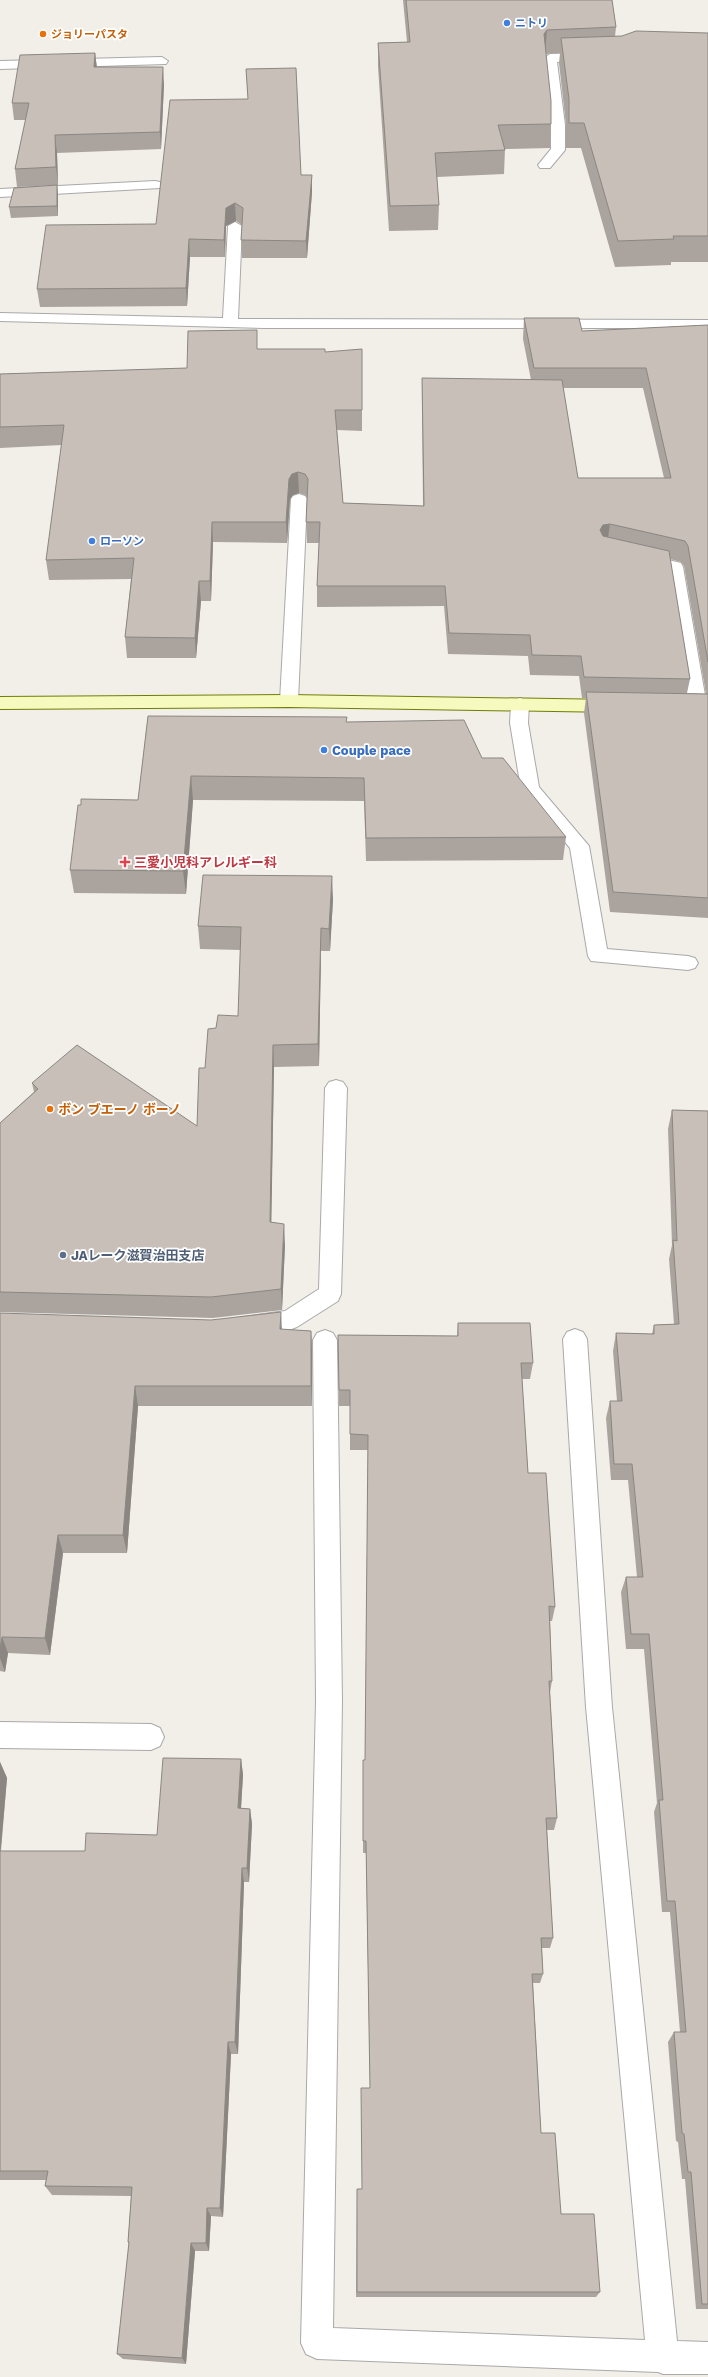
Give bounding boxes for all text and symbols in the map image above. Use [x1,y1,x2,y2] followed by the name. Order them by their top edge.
[515,17,548,30] place label: ニトリ
[502,18,512,28] marker: ニトリ
[51,28,128,41] place label: ジョリーパスタ
[38,29,48,39] marker: ジョリーパスタ
[100,535,144,548] place label: ローソン
[87,536,97,546] marker: ローソン
[332,743,411,758] place label: Couple pace
[319,745,329,755] marker: Couple pace
[134,855,277,870] place label: 三愛小児科アレルギー科
[119,856,131,868] marker: 三愛小児科アレルギー科
[58,1102,181,1117] place label: ボン ブエーノ ボーノ
[45,1104,55,1114] marker: ボン ブエーノ ボーノ
[71,1248,205,1263] place label: JAレーク滋賀治田支店
[58,1250,68,1260] marker: JAレーク滋賀治田支店

